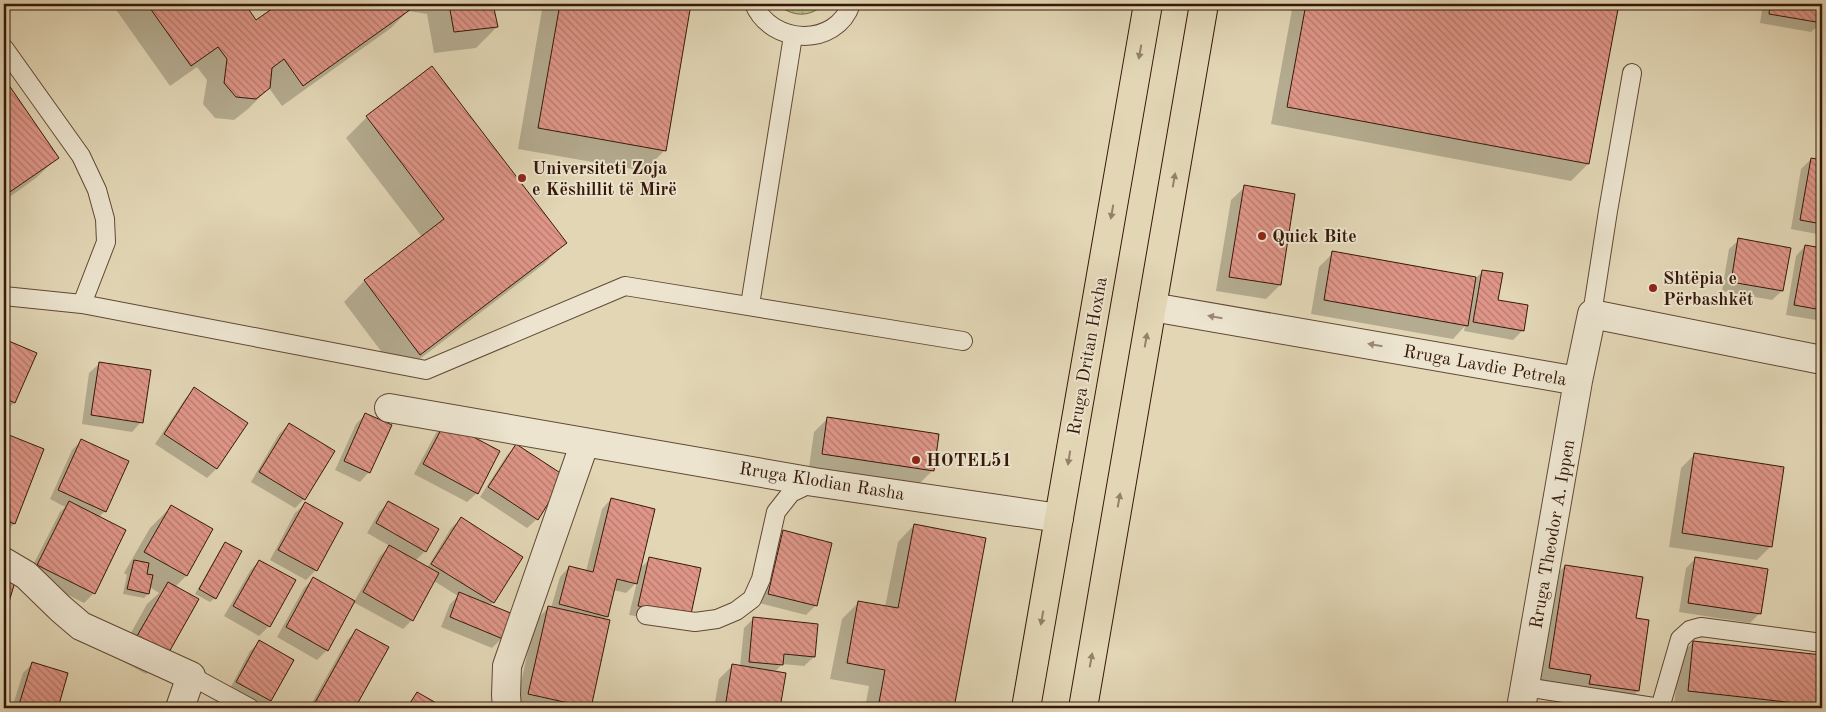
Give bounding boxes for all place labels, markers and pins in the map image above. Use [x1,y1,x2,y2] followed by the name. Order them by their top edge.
[532,160,677,199] place label: Universiteti Zoja e Këshillit të Mirë
[516,172,528,184] marker: Universiteti Zoja e Këshillit të Mirë
[1272,228,1357,246] place label: Quick Bite
[1256,230,1268,242] marker: Quick Bite
[1663,270,1754,309] place label: Shtëpia e Përbashkët
[1647,282,1659,294] marker: Shtëpia e Përbashkët
[926,452,1012,470] place label: HOTEL51
[910,454,922,466] marker: HOTEL51

